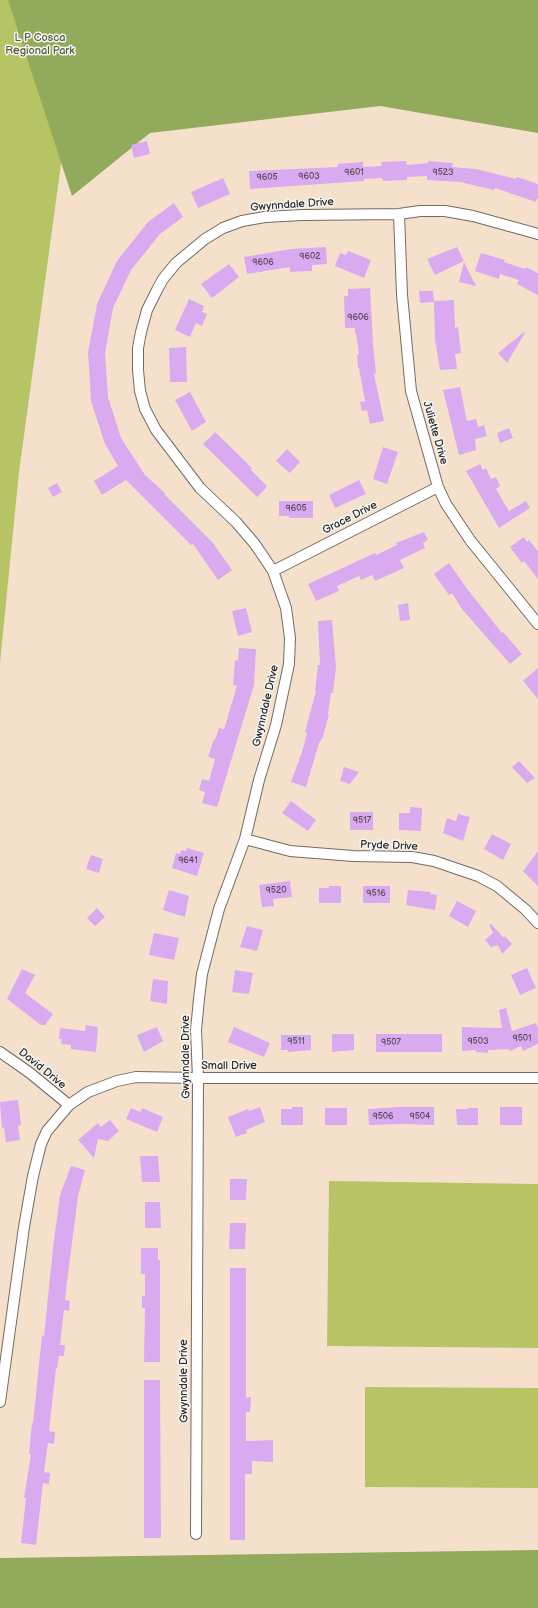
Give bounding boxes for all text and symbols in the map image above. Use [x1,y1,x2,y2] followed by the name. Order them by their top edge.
[5,31,75,57] park label: L P Cosca Regional Park
[344,168,364,178] house number: 9601
[432,168,454,178] house number: 9523
[298,172,320,182] house number: 9603
[256,173,278,183] house number: 9605
[250,196,334,214] street label: Gwynndale Drive
[299,252,321,262] house number: 9602
[252,258,274,268] house number: 9606
[347,313,369,323] house number: 9606
[420,400,450,466] street label: Juliette Drive
[321,499,379,537] street label: Grace Drive
[285,504,307,514] house number: 9605
[250,664,282,748] street label: Gwynndale Drive
[353,816,371,826] house number: 9517
[360,838,418,854] street label: Pryde Drive
[178,856,198,866] house number: 9641
[266,886,286,896] house number: 9520
[366,889,386,899] house number: 9516
[179,1015,193,1099] street label: Gwynndale Drive
[512,1034,532,1044] house number: 9501
[287,1037,305,1047] house number: 9511
[467,1037,489,1047] house number: 9503
[381,1038,401,1048] house number: 9507
[16,1046,68,1092] street label: David Drive
[201,1059,257,1073] street label: Small Drive
[372,1112,394,1122] house number: 9506
[409,1112,431,1122] house number: 9504
[177,1339,191,1423] street label: Gwynndale Drive

